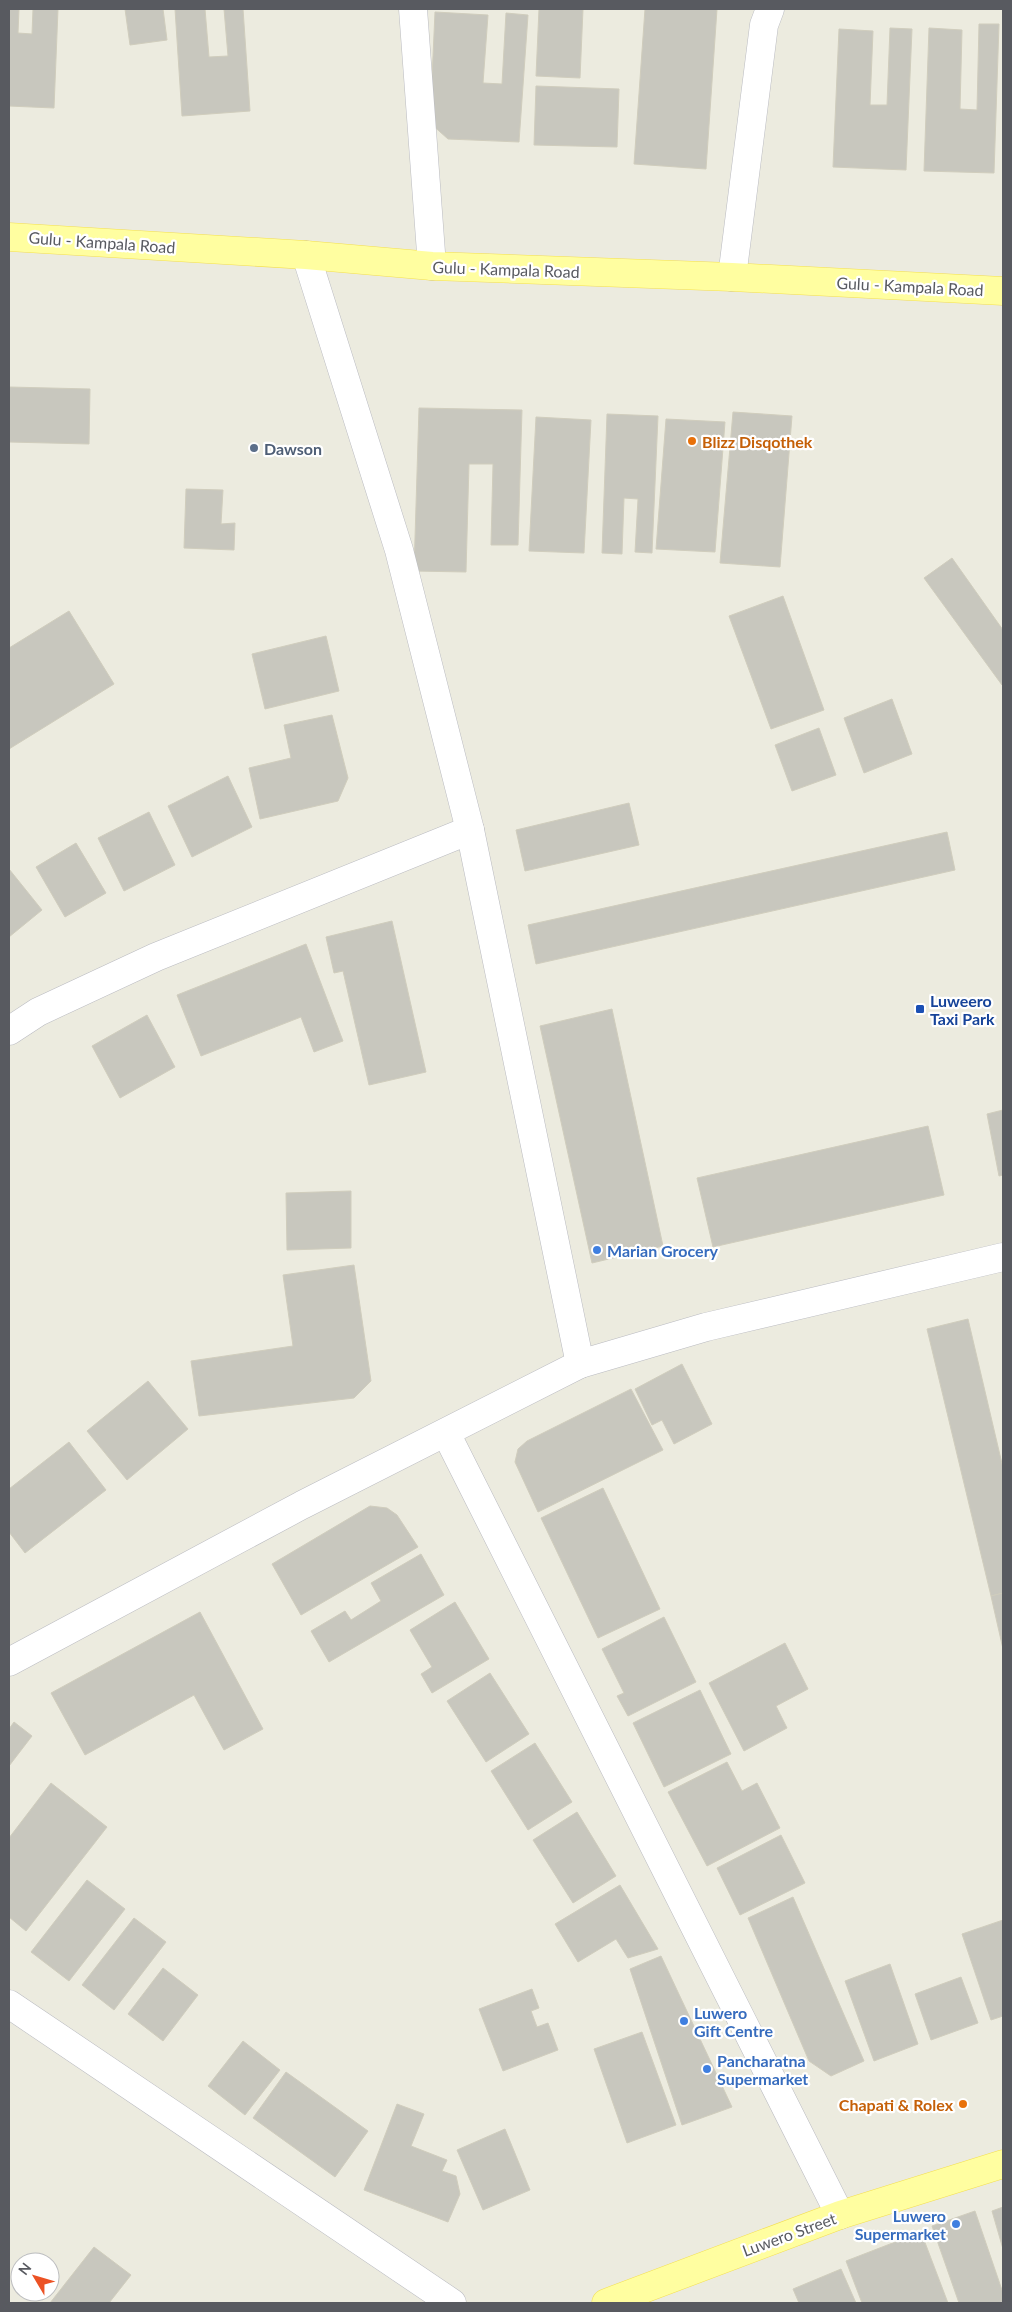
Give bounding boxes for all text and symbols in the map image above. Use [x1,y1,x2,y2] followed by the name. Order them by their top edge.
[28,227,176,257] street label: Gulu - Kampala Road
[432,257,580,281] street label: Gulu - Kampala Road
[836,273,984,299] street label: Gulu - Kampala Road
[702,432,813,451] place label: Blizz Disqothek
[686,435,698,447] marker: Blizz Disqothek
[264,439,322,458] place label: Dawson
[248,442,260,454] marker: Dawson
[930,991,995,1028] place label: Luweero Taxi Park
[914,1003,926,1015] marker: Luweero Taxi Park
[607,1241,719,1260] place label: Marian Grocery
[591,1244,603,1256] marker: Marian Grocery
[694,2003,773,2040] place label: Luwero Gift Centre
[678,2015,690,2027] marker: Luwero Gift Centre
[717,2051,808,2088] place label: Pancharatna Supermarket
[701,2063,713,2075] marker: Pancharatna Supermarket
[839,2095,954,2114] place label: Chapati & Rolex
[957,2098,969,2110] marker: Chapati & Rolex
[855,2206,946,2243] place label: Luwero Supermarket
[740,2208,839,2260] street label: Luwero Street
[950,2218,962,2230] marker: Luwero Supermarket
[10,2252,60,2302] north arrow
[14,2259,34,2278] text: N

